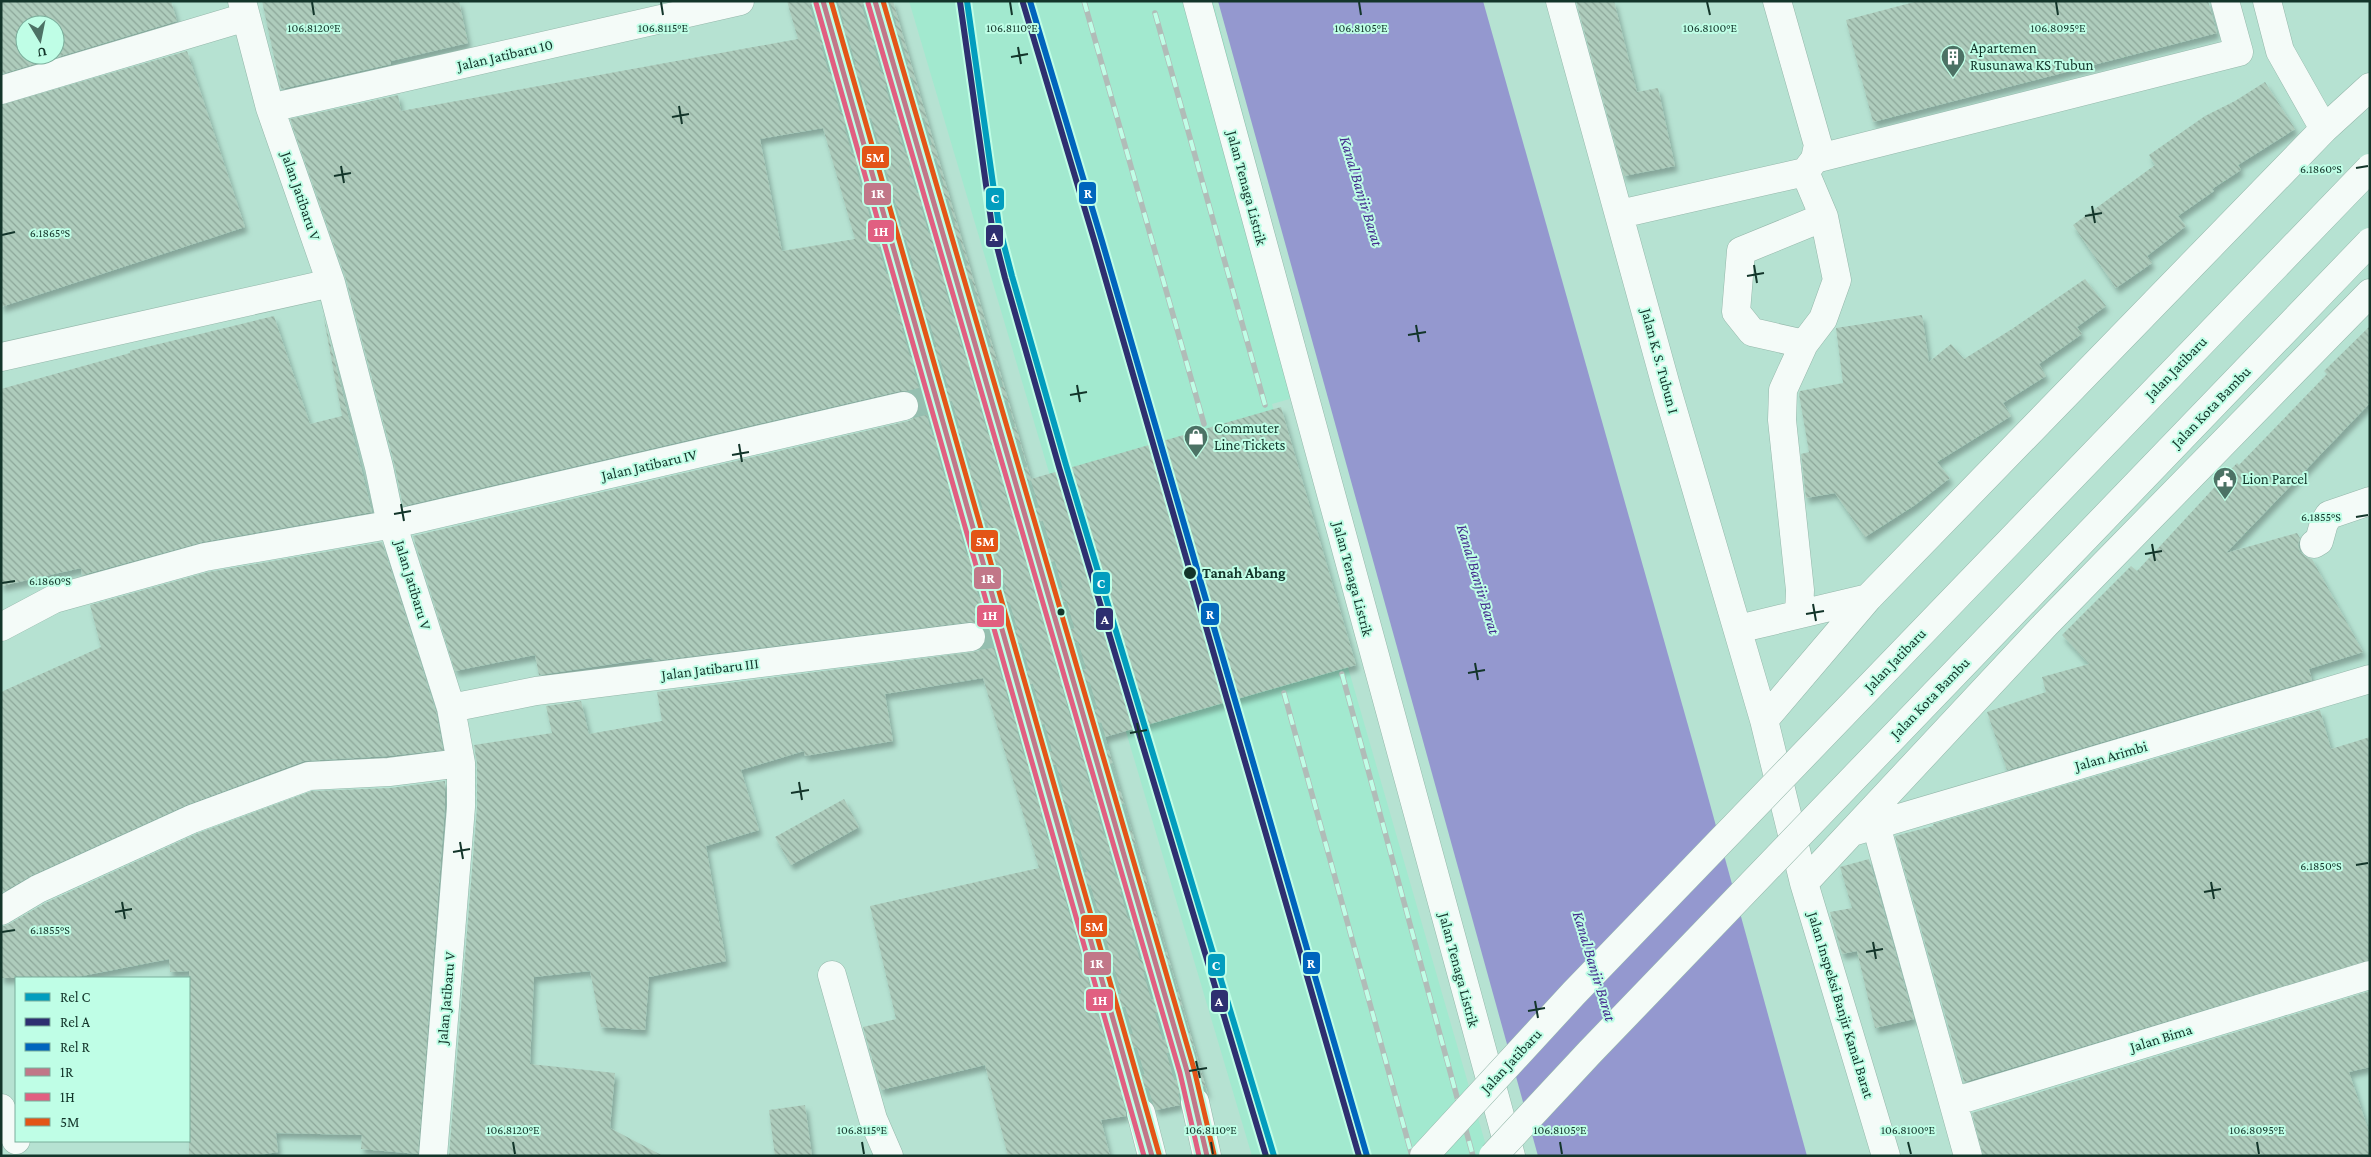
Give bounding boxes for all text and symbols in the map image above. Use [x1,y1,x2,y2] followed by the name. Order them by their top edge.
[15,15,65,65] north arrow
[287,21,341,35] text: 106.8120°E
[638,21,689,35] text: 106.8115°E
[986,21,1038,35] text: 106.8110°E
[1335,21,1388,35] text: 106.8105°E
[1683,21,1738,35] text: 106.8100°E
[2031,21,2086,35] text: 106.8095°E
[454,36,555,75] street label: Jalan Jatibaru 10
[1970,40,2094,73] place label: Apartemen Rusunawa KS Tubun
[36,44,48,62] text: U
[1940,44,1966,78] building icon: Apartemen Rusunawa KS Tubun
[1223,127,1270,248] street label: Jalan Tenaga Listrik
[1336,134,1386,249] water label: Kanal Banjir Barat
[861,145,890,169] line badge: 5M
[277,148,324,243] street label: Jalan Jatibaru V
[865,149,885,165] text: 5M
[2300,162,2342,176] text: 6.1860°S
[1078,181,1097,205] line badge: R
[863,182,892,206] line badge: 1R
[871,185,885,201] text: 1R
[1084,185,1093,201] text: R
[985,187,1005,211] line badge: C
[991,190,1000,206] text: C
[867,219,895,243] line badge: 1H
[874,223,889,239] text: 1H
[985,224,1004,248] line badge: A
[30,226,71,240] text: 6.1865°S
[989,228,999,244] text: A
[1637,305,1682,416] street label: Jalan K. S. Tubun I
[2141,333,2211,405] street label: Jalan Jatibaru
[2167,363,2255,453] street label: Jalan Kota Bambu
[1214,420,1286,453] place label: Commuter Line Tickets
[1183,424,1209,458] shop icon: Commuter Line Tickets
[598,446,699,485] street label: Jalan Jatibaru IV
[2212,466,2238,500] public building icon: Lion Parcel
[2242,471,2308,487] place label: Lion Parcel
[2301,510,2341,524] text: 6.1855°S
[1329,518,1376,639] street label: Jalan Tenaga Listrik
[1453,522,1503,637] water label: Kanal Banjir Barat
[970,529,999,553] line badge: 5M
[975,533,995,549] text: 5M
[390,536,434,632] street label: Jalan Jatibaru V
[1182,565,1198,581] marker: Tanah Abang
[1202,565,1286,581] place label: Tanah Abang
[973,566,1002,590] line badge: 1R
[981,570,995,586] text: 1R
[1092,571,1111,595] line badge: C
[29,574,71,588] text: 6.1860°S
[1097,575,1106,591] text: C
[1200,602,1220,626] line badge: R
[976,604,1005,628] line badge: 1H
[1206,606,1215,622] text: R
[983,607,998,623] text: 1H
[1056,607,1066,617] unlabelled marker
[1095,607,1114,631] line badge: A
[1100,611,1110,627] text: A
[1860,625,1930,697] street label: Jalan Jatibaru
[1886,654,1974,744] street label: Jalan Kota Bambu
[659,655,760,684] street label: Jalan Jatibaru III
[2071,738,2149,775] street label: Jalan Arimbi
[2300,859,2342,873] text: 6.1850°S
[1803,908,1877,1101] street label: Jalan Inspeksi Banjir Kanal Barat
[1435,909,1482,1030] street label: Jalan Tenaga Listrik
[1569,909,1619,1024] water label: Kanal Banjir Barat
[1080,914,1108,938] line badge: 5M
[1084,918,1104,934] text: 5M
[30,923,70,937] text: 6.1855°S
[434,951,459,1047] street label: Jalan Jatibaru V
[1083,951,1112,976] line badge: 1R
[1302,951,1321,975] line badge: R
[1207,953,1226,977] line badge: C
[1090,955,1104,971] text: 1R
[1307,955,1316,971] text: R
[1212,957,1221,973] text: C
[15,977,190,1142] legend
[1085,988,1114,1012] line badge: 1H
[60,989,90,1005] text: Rel C
[1210,989,1229,1013] line badge: A
[1093,992,1108,1008] text: 1H
[1214,993,1224,1009] text: A
[60,1014,90,1030] text: Rel A
[2126,1021,2194,1057] street label: Jalan Bima
[1476,1026,1545,1098] street label: Jalan Jatibaru
[60,1039,90,1055] text: Rel R
[60,1064,74,1080] text: 1R
[60,1089,75,1105] text: 1H
[60,1114,80,1130] text: 5M
[486,1123,540,1137] text: 106.8120°E
[837,1123,888,1137] text: 106.8115°E
[1185,1123,1237,1137] text: 106.8110°E
[1534,1123,1587,1137] text: 106.8105°E
[1881,1123,1936,1137] text: 106.8100°E
[2230,1123,2285,1137] text: 106.8095°E

